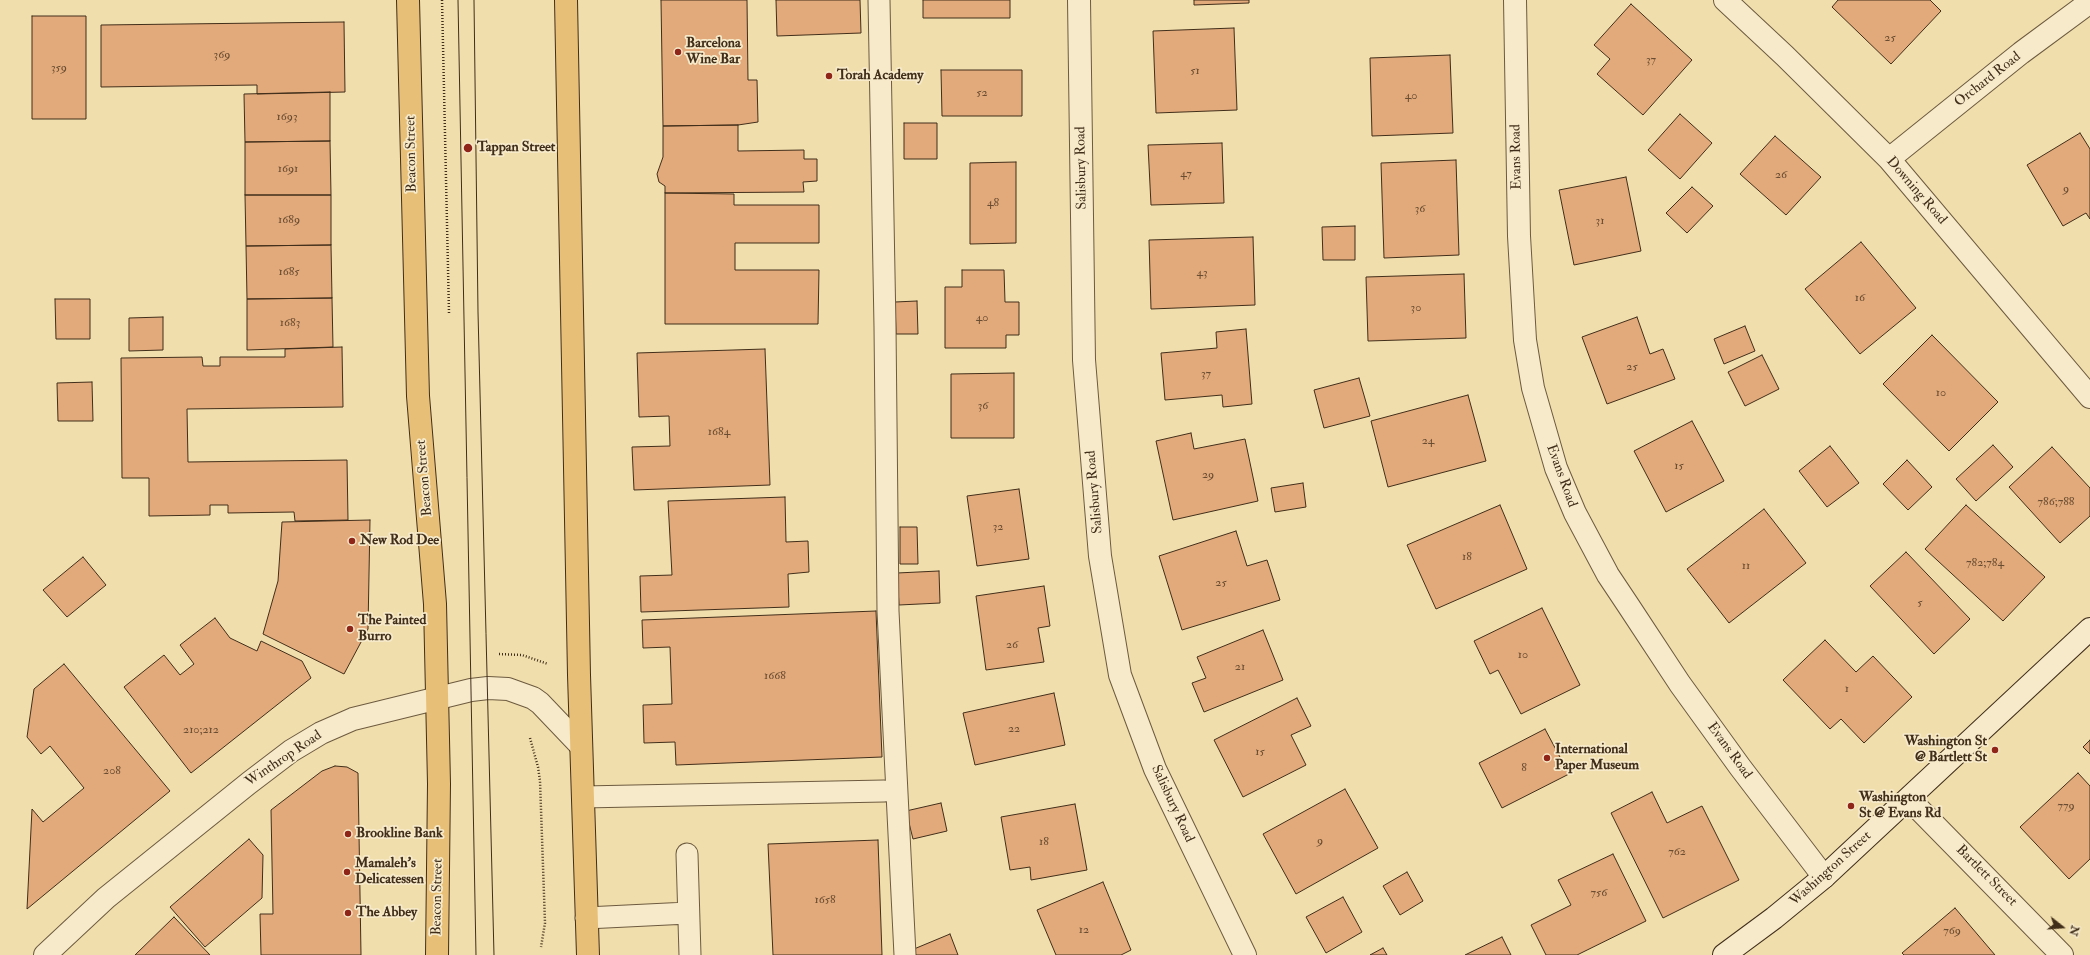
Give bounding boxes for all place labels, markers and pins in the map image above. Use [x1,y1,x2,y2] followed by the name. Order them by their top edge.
[686,36,741,68] place label: Barcelona Wine Bar
[673,47,683,57] marker: Barcelona Wine Bar
[837,68,923,84] place label: Torah Academy
[824,71,834,81] marker: Torah Academy
[477,140,555,156] place label: Tappan Street
[462,142,474,154] marker: Tappan Street
[360,533,439,549] place label: New Rod Dee
[347,536,357,546] marker: New Rod Dee
[358,613,426,646] place label: The Painted Burro
[345,624,355,634] marker: The Painted Burro
[1905,734,1987,766] place label: Washington St @ Bartlett St
[1555,742,1639,774] place label: International Paper Museum
[1990,745,2000,755] marker: Washington St @ Bartlett St
[1542,753,1552,763] marker: International Paper Museum
[1859,790,1941,822] place label: Washington St @ Evans Rd
[1846,801,1856,811] marker: Washington St @ Evans Rd
[356,826,443,842] place label: Brookline Bank
[343,829,353,839] marker: Brookline Bank
[355,856,424,888] place label: Mamaleh’s Delicatessen
[342,867,352,877] marker: Mamaleh’s Delicatessen
[356,905,417,921] place label: The Abbey
[343,908,353,918] marker: The Abbey

